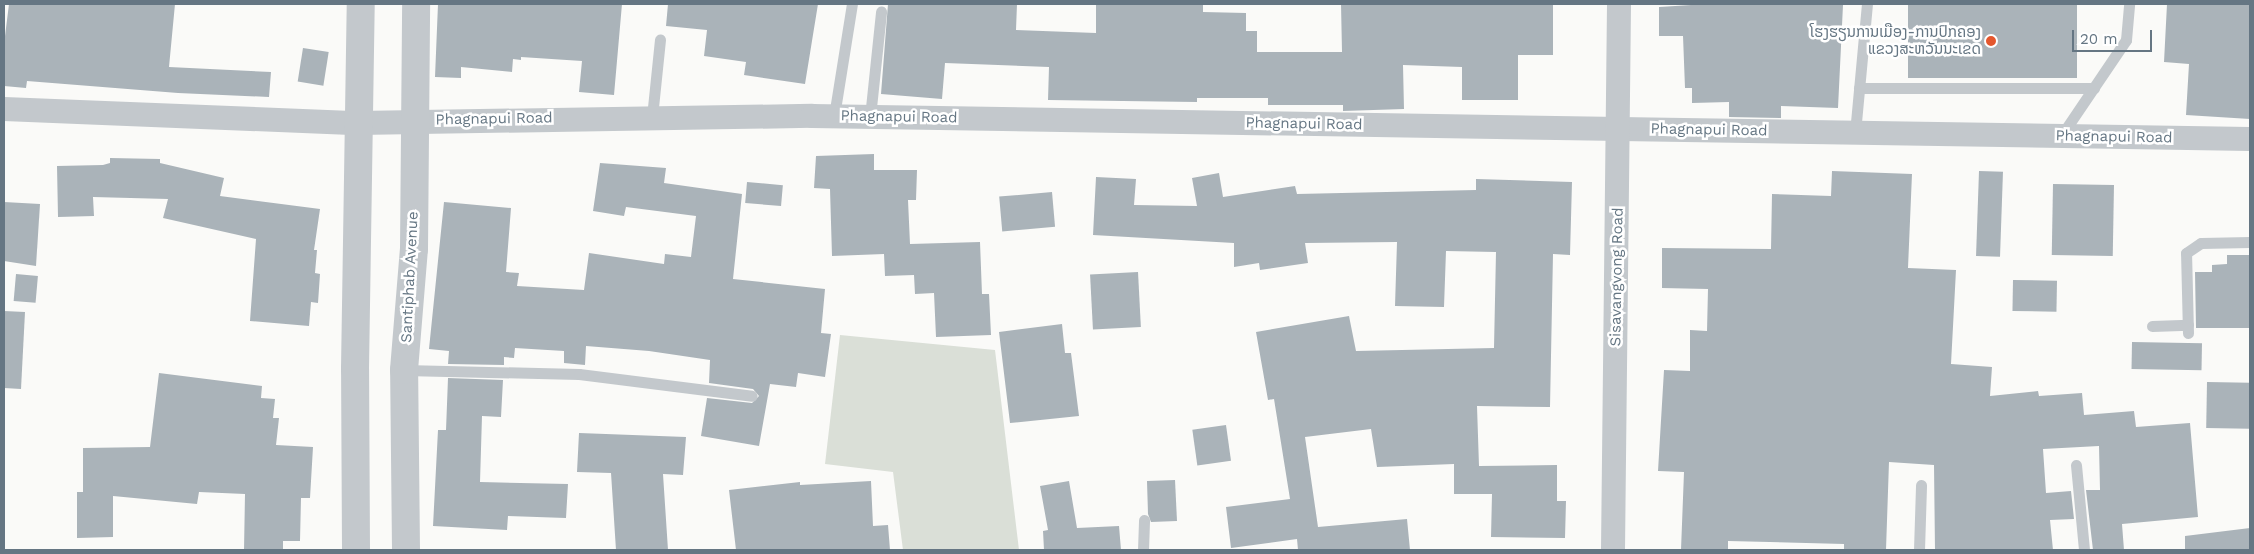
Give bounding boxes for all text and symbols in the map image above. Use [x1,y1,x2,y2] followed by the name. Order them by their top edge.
[2074,20,2154,52] scale bar
[1810,23,1981,58] place label: ໂຮງຮຽນການເມືອງ-ການປົກຄອງ ແຂວງສະຫວັນນະເຂດ
[2080,30,2118,48] text: 20 m
[1985,35,1997,47] marker: ໂຮງຮຽນການເມືອງ-ການປົກຄອງ ແຂວງສະຫວັນນະເຂດ
[840,107,958,127] street label: Phagnapui Road
[435,109,553,129] street label: Phagnapui Road
[1245,114,1363,134] street label: Phagnapui Road
[1650,120,1768,140] street label: Phagnapui Road
[2055,127,2173,147] street label: Phagnapui Road
[1607,207,1627,347] street label: Sisavangvong Road
[398,211,422,343] street label: Santiphab Avenue

